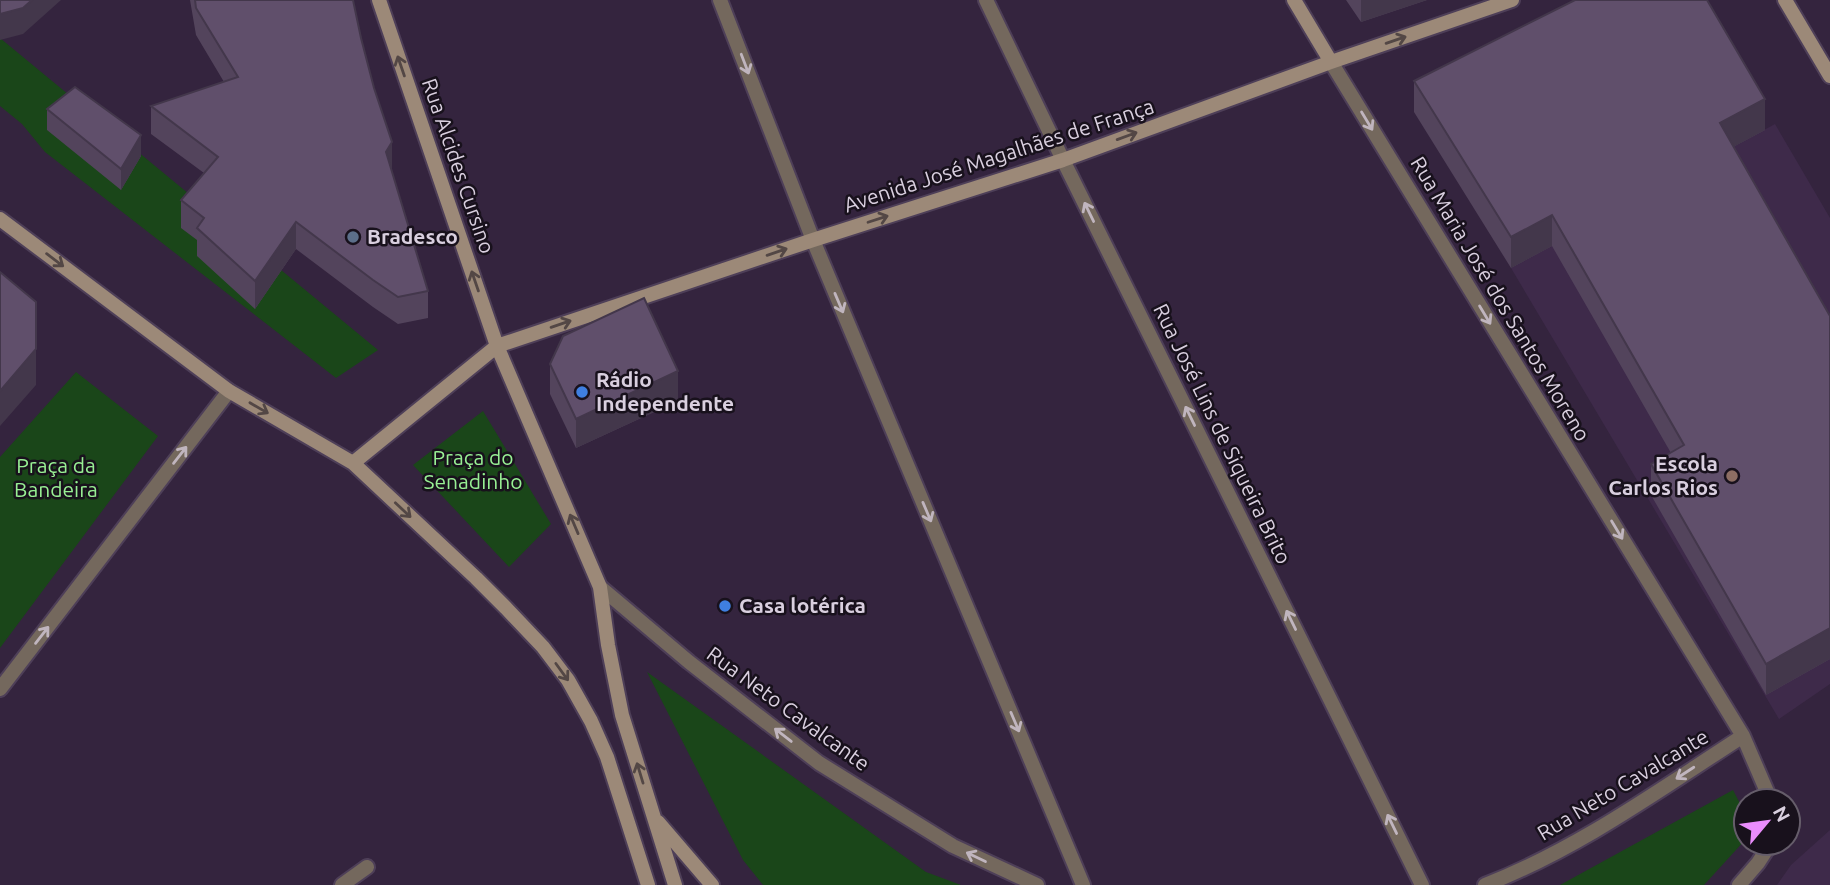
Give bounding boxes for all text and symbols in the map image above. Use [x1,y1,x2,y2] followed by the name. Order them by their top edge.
[1384,33,1406,45] one-way arrow
[739,52,752,74] one-way arrow
[394,55,407,77] one-way arrow
[418,75,500,256] street label: Rua Alcides Cursino
[841,93,1157,217] street label: Avenida José Magalhães de França
[1360,110,1374,130] one-way arrow
[1116,129,1138,141] one-way arrow
[1406,152,1596,445] street label: Rua Maria José dos Santos Moreno
[1082,202,1096,223] one-way arrow
[866,212,888,224] one-way arrow
[367,224,458,248] place label: Bradesco
[345,229,361,245] marker: Bradesco
[766,244,788,257] one-way arrow
[45,253,63,268] one-way arrow
[468,271,480,293] one-way arrow
[833,291,846,313] one-way arrow
[1149,299,1297,568] street label: Rua José Lins de Siqueira Brito
[1479,304,1493,324] one-way arrow
[550,317,572,329] one-way arrow
[596,367,734,415] place label: Rádio Independente
[574,384,590,400] marker: Rádio Independente
[248,401,268,415] one-way arrow
[1183,406,1196,427] one-way arrow
[423,445,523,493] park label: Praça do Senadinho
[173,446,188,464] one-way arrow
[1608,451,1718,499] place label: Escola Carlos Rios
[14,453,98,501] park label: Praça da Bandeira
[1724,468,1740,484] marker: Escola Carlos Rios
[394,501,411,518] one-way arrow
[921,501,934,523] one-way arrow
[566,514,579,536] one-way arrow
[1610,519,1624,539] one-way arrow
[739,593,866,617] place label: Casa lotérica
[717,598,733,614] marker: Casa lotérica
[1284,610,1297,631] one-way arrow
[34,626,49,645] one-way arrow
[703,641,875,775] street label: Rua Neto Cavalcante
[554,662,569,681] one-way arrow
[1009,711,1022,733] one-way arrow
[1533,724,1712,845] street label: Rua Neto Cavalcante
[775,728,793,743] one-way arrow
[633,763,645,785] one-way arrow
[1676,767,1696,781] one-way arrow
[1732,787,1802,857] north arrow
[1769,802,1795,825] text: N
[1384,814,1398,835] one-way arrow
[965,849,986,862] one-way arrow

